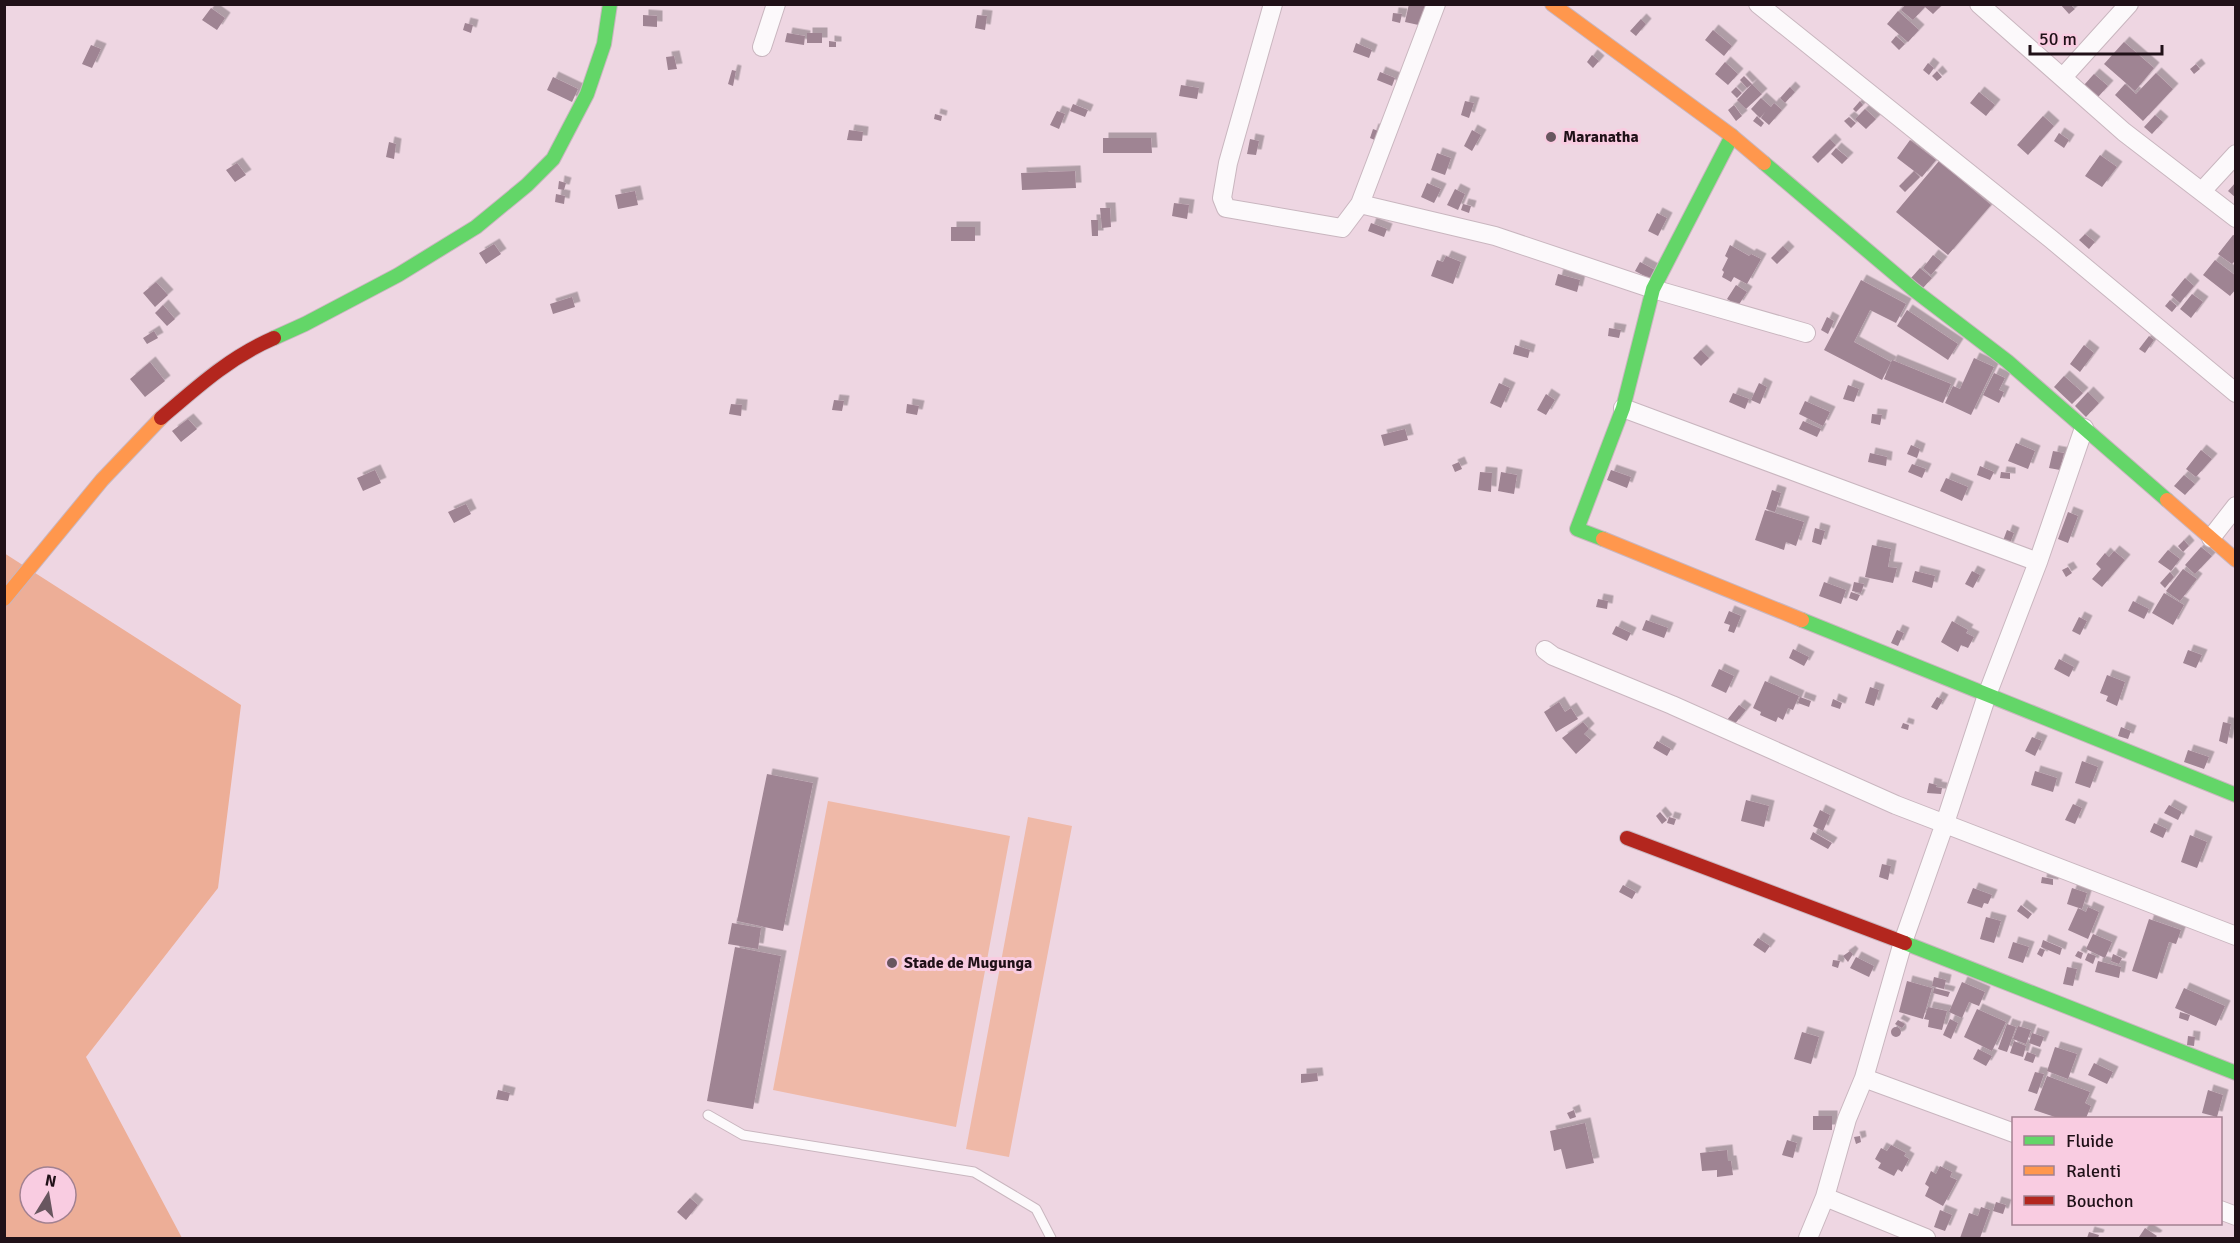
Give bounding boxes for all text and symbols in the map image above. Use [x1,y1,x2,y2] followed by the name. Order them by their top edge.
[2030,18,2162,56] scale bar
[2039,28,2077,50] text: 50 m
[1563,127,1639,147] place label: Maranatha
[1544,130,1558,144] marker: Maranatha
[904,953,1032,973] place label: Stade de Mugunga
[885,956,899,970] marker: Stade de Mugunga
[2012,1117,2222,1225] legend
[2066,1130,2114,1152] text: Fluide
[2066,1160,2121,1182] text: Ralenti
[18,1165,78,1225] north arrow
[43,1170,58,1192] text: N
[2066,1190,2134,1212] text: Bouchon

